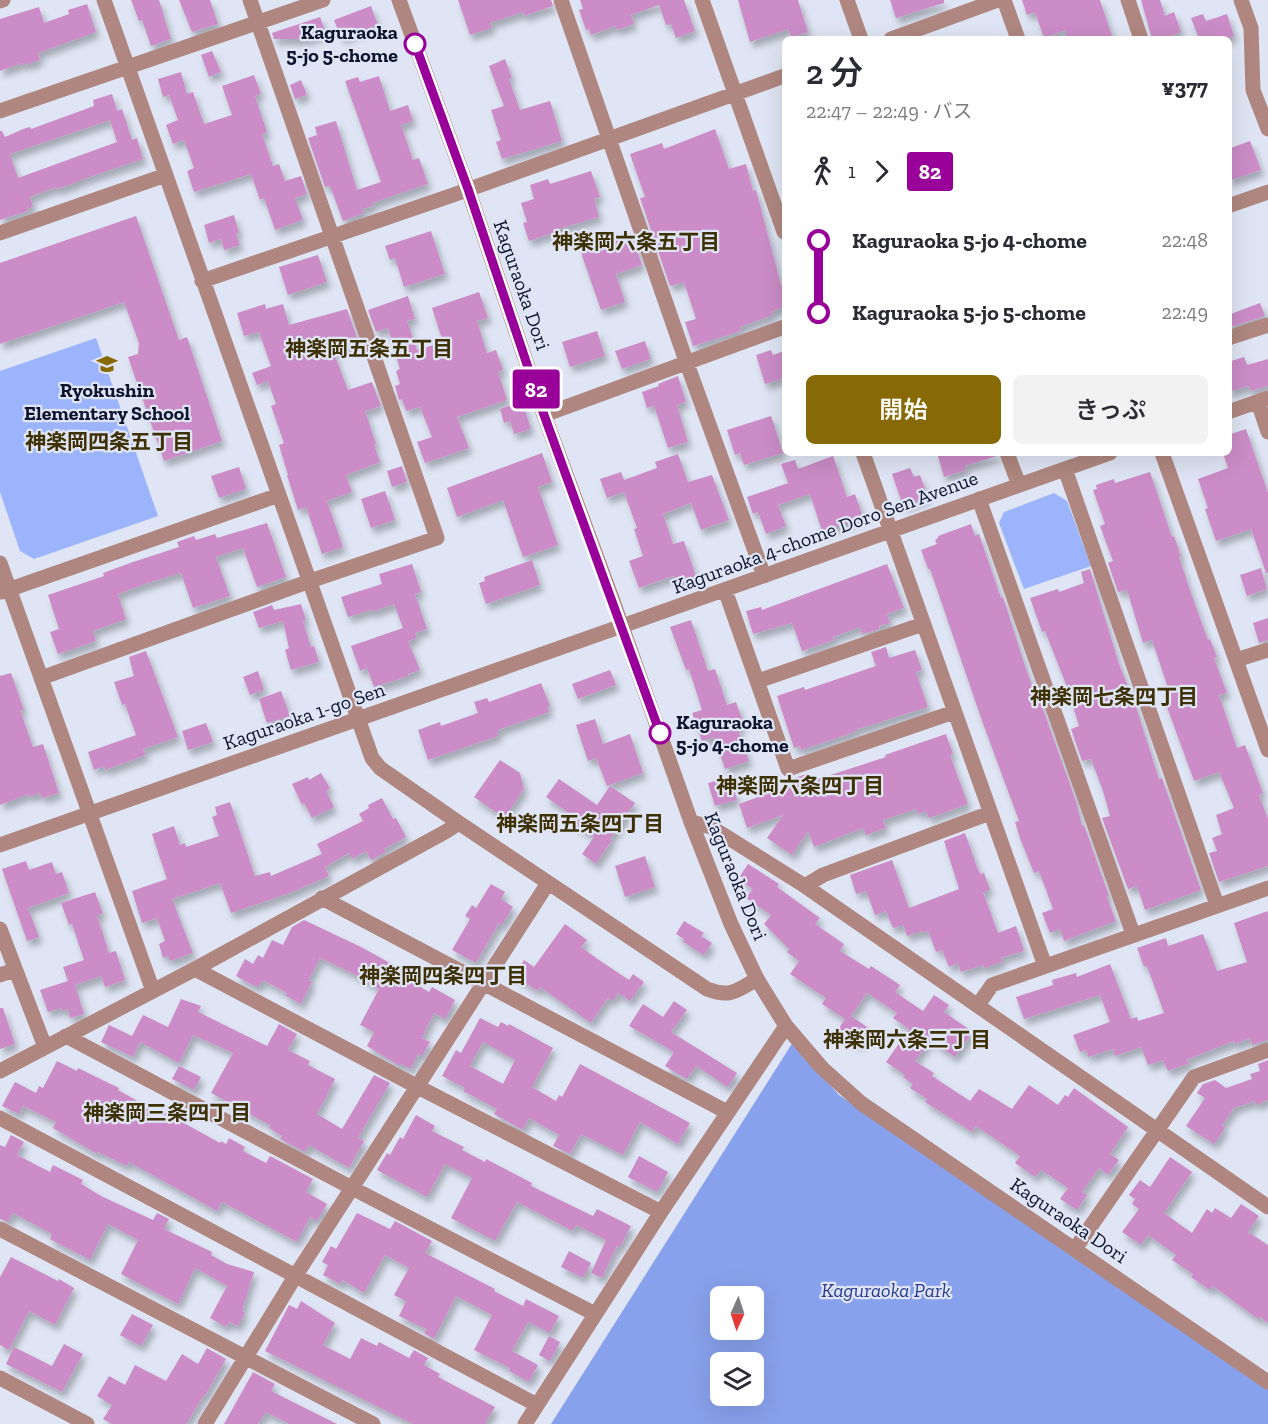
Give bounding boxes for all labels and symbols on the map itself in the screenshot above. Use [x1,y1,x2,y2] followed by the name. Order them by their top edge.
[286,20,398,67] place label: Kaguraoka 5-jo 5-chome
[404,33,426,55] marker: Kaguraoka 5-jo 5-chome
[489,217,556,354] street label: Kaguraoka Dori
[552,229,720,254] district label: 神楽岡六条五丁目
[285,336,453,361] district label: 神楽岡五条五丁目
[95,352,119,376] school or university icon: Ryokushin Elementary School
[509,370,563,408] line badge: 82
[24,378,190,425] place label: Ryokushin Elementary School
[25,429,193,454] district label: 神楽岡四条五丁目
[669,465,981,599] street label: Kaguraoka 4-chome Doro Sen Avenue
[220,677,388,755] street label: Kaguraoka 1-go Sen
[1030,684,1198,709] district label: 神楽岡七条四丁目
[676,710,789,757] place label: Kaguraoka 5-jo 4-chome
[649,722,671,744] marker: Kaguraoka 5-jo 4-chome
[716,773,884,798] district label: 神楽岡六条四丁目
[699,808,773,944] street label: Kaguraoka Dori
[496,811,664,836] district label: 神楽岡五条四丁目
[359,963,527,988] district label: 神楽岡四条四丁目
[823,1027,991,1052] district label: 神楽岡六条三丁目
[83,1100,251,1125] district label: 神楽岡三条四丁目
[1006,1172,1132,1268] street label: Kaguraoka Dori
[821,1278,951,1302] park label: Kaguraoka Park
[710,1286,764,1340] north arrow

